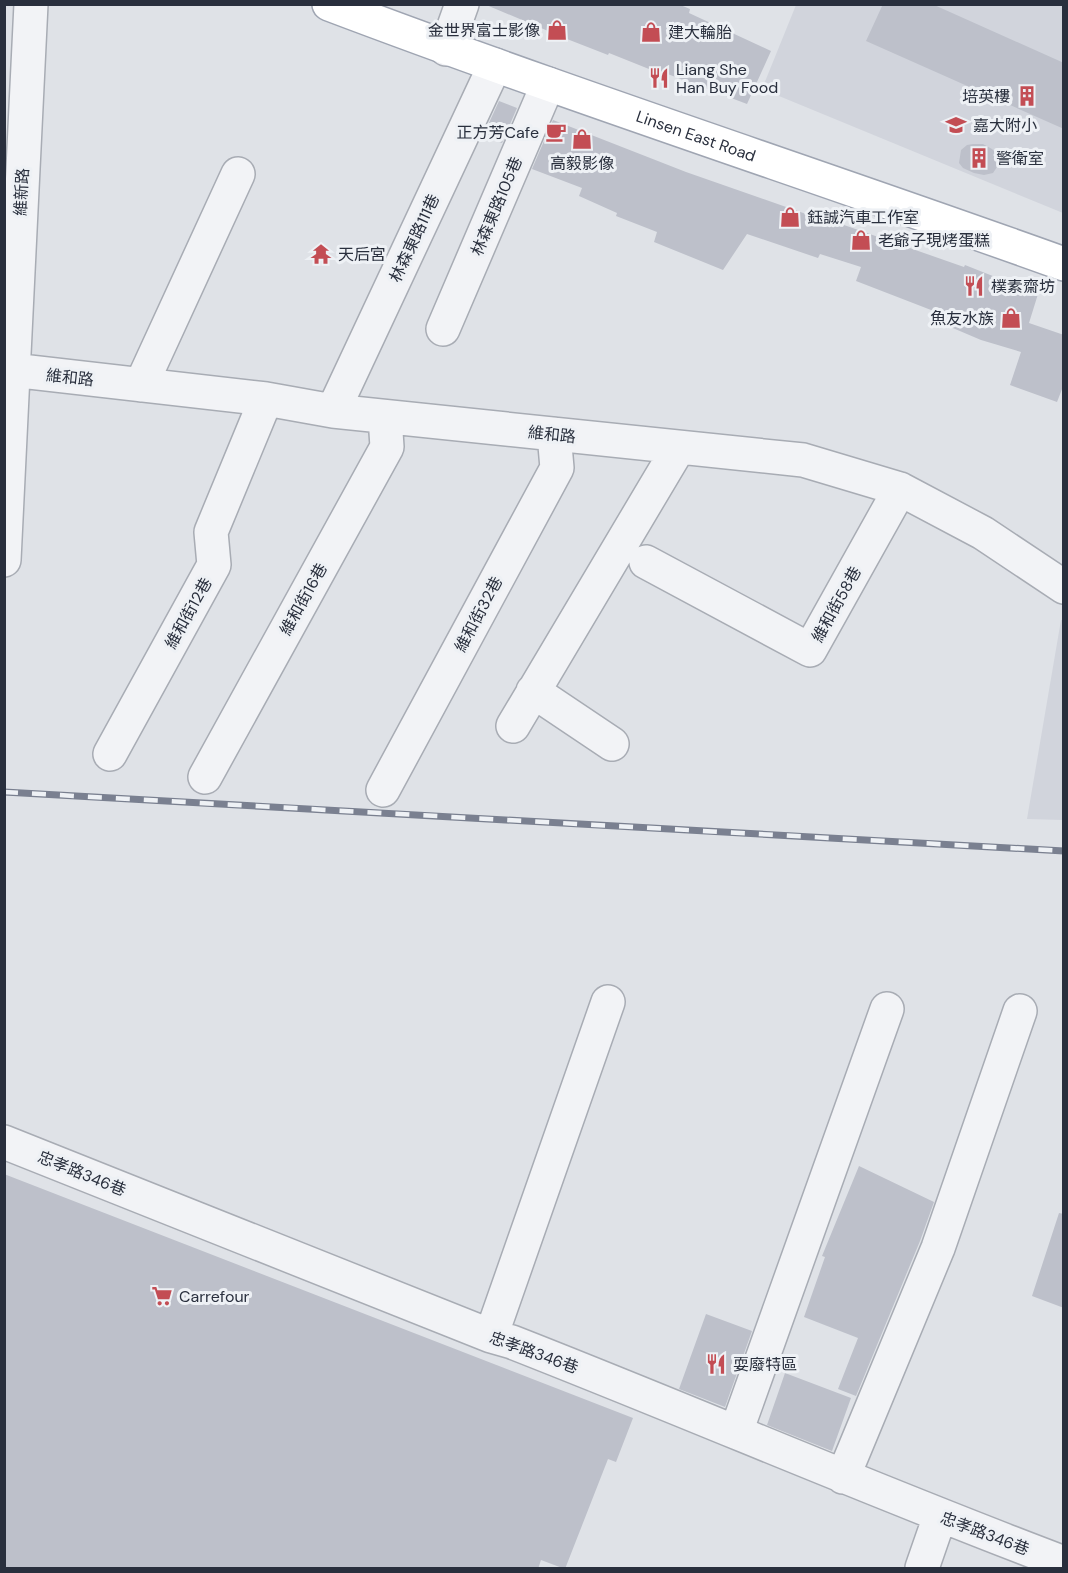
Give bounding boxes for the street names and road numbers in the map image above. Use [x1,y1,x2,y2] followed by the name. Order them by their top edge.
[633,106,759,166] street label: Linsen East Road
[466,153,527,259] street label: 林森東路105巷
[10,168,33,217] street label: 維新路
[385,191,444,286] street label: 林森東路111巷
[45,365,95,390] street label: 維和路
[527,422,577,447] street label: 維和路
[275,560,332,639] street label: 維和街16巷
[807,563,866,646] street label: 維和街58巷
[450,573,507,656] street label: 維和街32巷
[160,574,217,653] street label: 維和街12巷
[35,1146,129,1201] street label: 忠孝路346巷
[486,1327,581,1378] street label: 忠孝路346巷
[938,1507,1032,1560] street label: 忠孝路346巷

